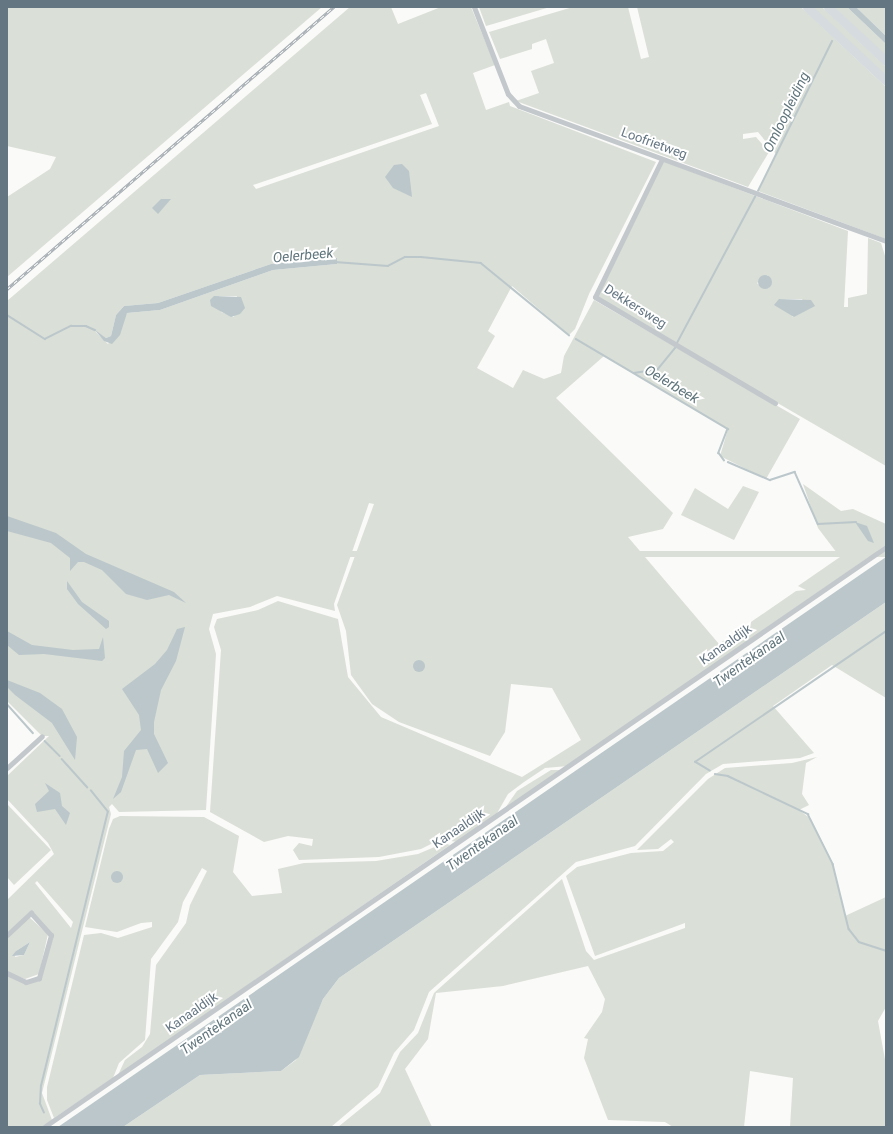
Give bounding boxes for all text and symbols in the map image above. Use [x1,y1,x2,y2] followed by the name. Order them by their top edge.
[759,69,813,155] water label: Omloopleiding
[619,125,689,163] street label: Loofrietweg
[272,244,334,266] water label: Oelerbeek
[601,282,669,332] street label: Dekkersweg
[642,361,702,407] water label: Oelerbeek
[697,621,755,669] street label: Kanaaldijk
[710,628,788,690] water label: Twentekanaal
[430,806,488,852] street label: Kanaaldijk
[443,812,521,874] water label: Twentekanaal
[163,989,221,1037] street label: Kanaaldijk
[177,996,255,1058] water label: Twentekanaal

